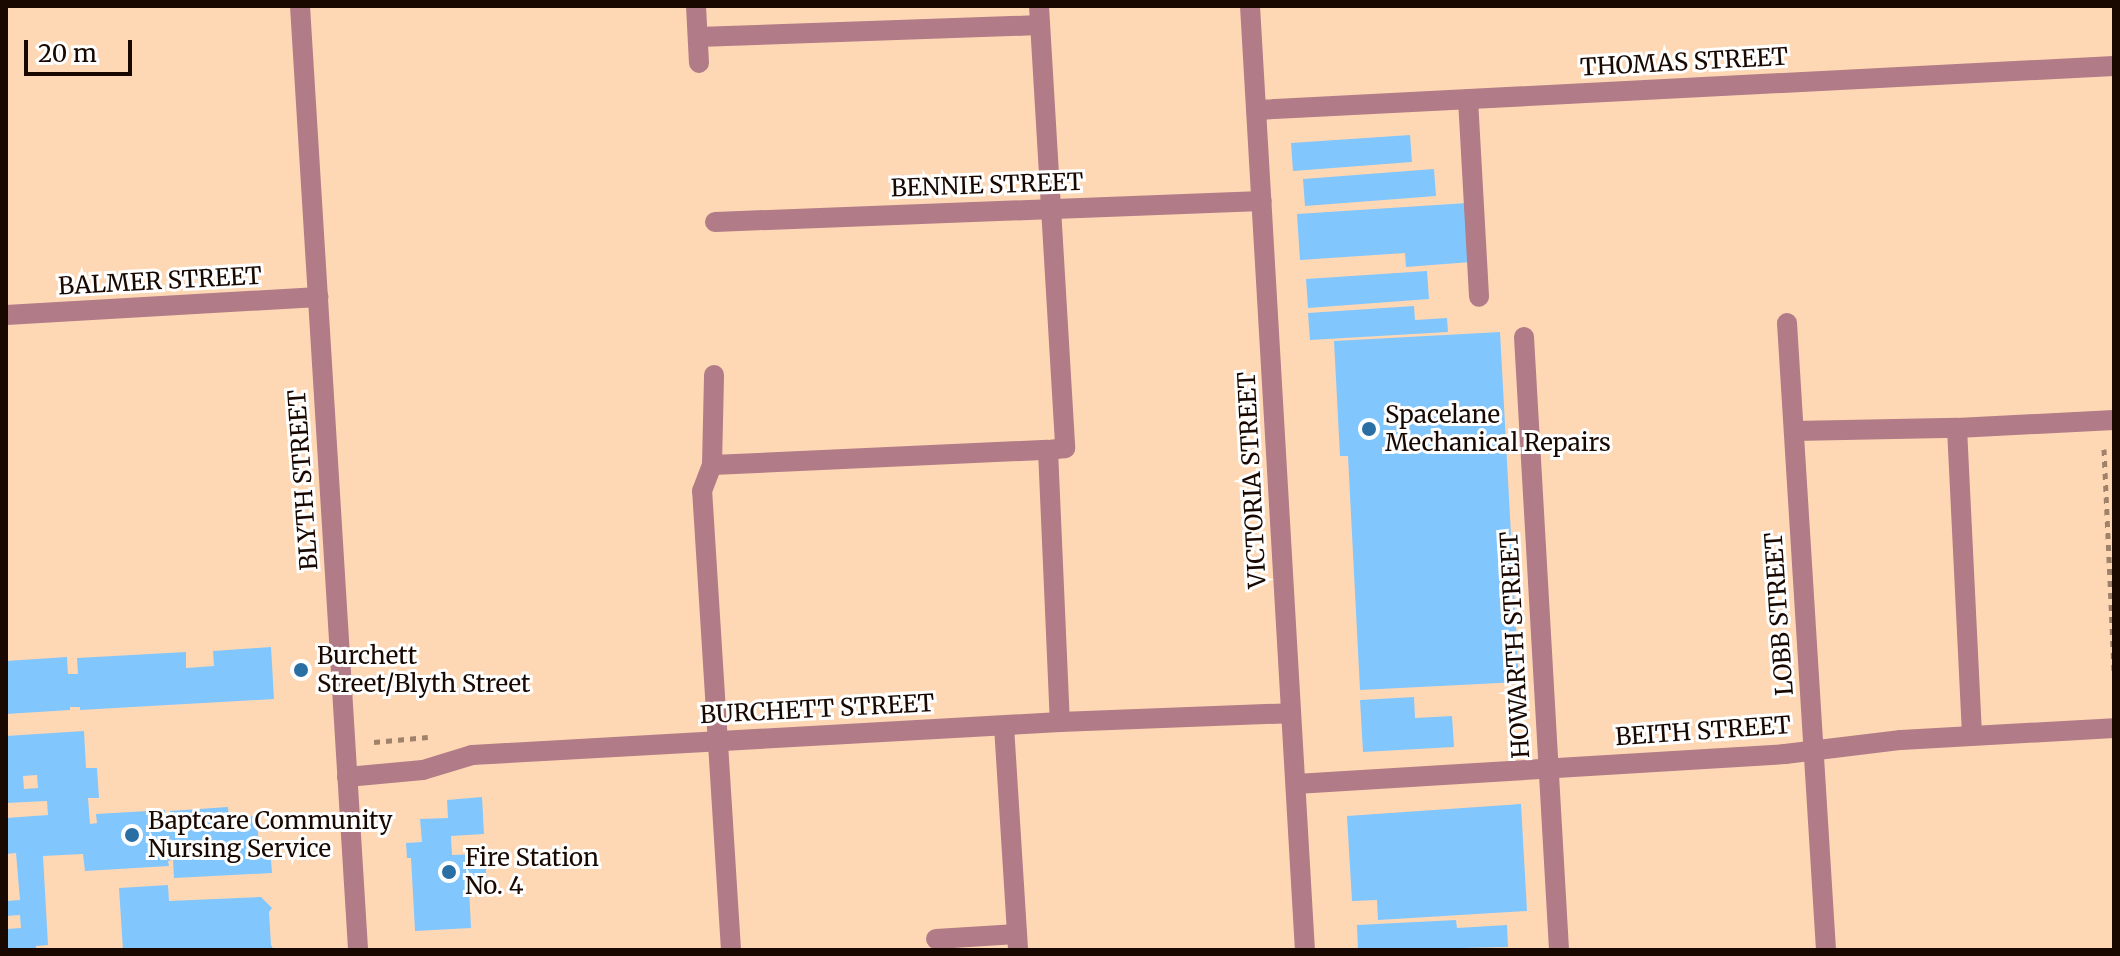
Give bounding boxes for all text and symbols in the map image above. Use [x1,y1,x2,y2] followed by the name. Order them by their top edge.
[28,24,136,74] scale bar
[38,38,97,69] text: 20 m
[1579,42,1789,82] street label: THOMAS STREET
[890,167,1084,203] street label: BENNIE STREET
[57,261,263,301] street label: BALMER STREET
[1232,371,1272,589] street label: VICTORIA STREET
[282,389,324,571] street label: BLYTH STREET
[1385,401,1611,457] place label: Spacelane Mechanical Repairs
[1360,420,1378,438] marker: Spacelane Mechanical Repairs
[1495,531,1535,759] street label: HOWARTH STREET
[1759,531,1799,697] street label: LOBB STREET
[317,642,530,698] place label: Burchett Street/Blyth Street
[292,661,310,679] marker: Burchett Street/Blyth Street
[699,688,935,730] street label: BURCHETT STREET
[1614,710,1792,752] street label: BEITH STREET
[148,807,393,863] place label: Baptcare Community Nursing Service
[123,826,141,844] marker: Baptcare Community Nursing Service
[465,844,599,900] place label: Fire Station No. 4
[440,863,458,881] marker: Fire Station No. 4

